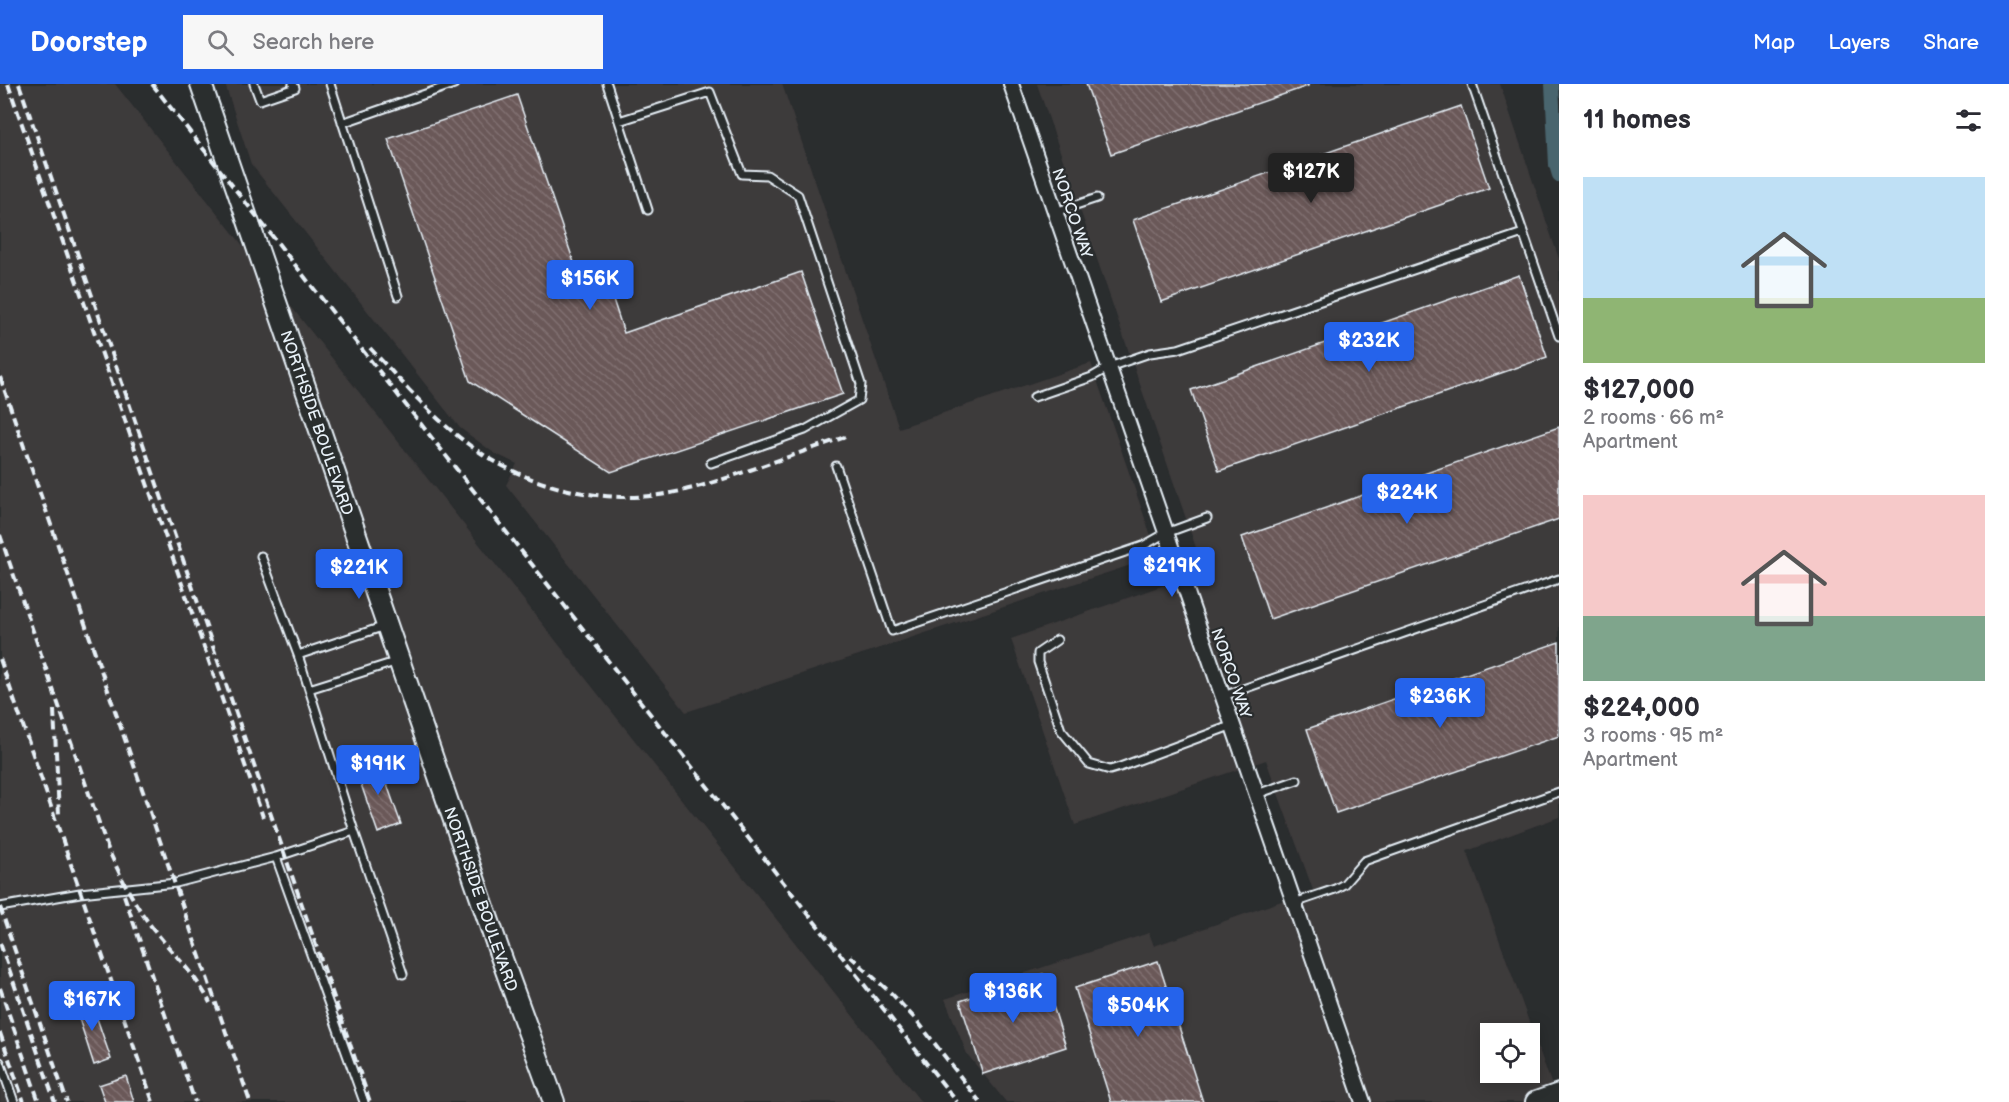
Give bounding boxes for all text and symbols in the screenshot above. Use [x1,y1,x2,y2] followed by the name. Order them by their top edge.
[183,15,603,69] search box
[30,26,147,59] text: Doorstep
[204,26,237,59] icon: search
[252,29,374,56] text: Search here
[1753,30,1795,55] text: Map
[1828,30,1890,55] text: Layers
[1923,30,1979,55] text: Share
[1952,104,1985,137] icon: filters
[1583,105,1691,136] text: 11 homes
[1269,153,1353,204] pin: $127K
[1282,160,1340,184] text: $127K
[1047,166,1096,262] street label: NORCO WAY
[1730,216,1838,324] icon: home
[548,260,632,311] pin: $156K
[561,267,619,291] text: $156K
[1327,322,1411,373] pin: $232K
[275,328,357,518] street label: NORTHSIDE BOULEVARD
[1338,329,1400,353] text: $232K
[1583,375,1695,406] text: $127,000
[1583,406,1724,430] text: 2 rooms · 66 m²
[1583,430,1678,454] text: Apartment
[1365,474,1449,525] pin: $224K
[1376,481,1438,505] text: $224K
[1730,534,1838,642] icon: home
[1130,547,1214,598] pin: $219K
[317,549,401,600] pin: $221K
[1143,554,1201,578] text: $219K
[330,556,388,580] text: $221K
[1206,626,1255,722] street label: NORCO WAY
[1398,678,1482,729] pin: $236K
[1409,685,1471,709] text: $236K
[1583,693,1700,724] text: $224,000
[1583,724,1723,748] text: 3 rooms · 95 m²
[336,745,420,796] pin: $191K
[1583,748,1678,772] text: Apartment
[350,752,406,776] text: $191K
[439,805,521,995] street label: NORTHSIDE BOULEVARD
[971,973,1055,1024] pin: $136K
[984,980,1043,1004] text: $136K
[50,981,134,1032] pin: $167K
[1096,987,1180,1038] pin: $504K
[63,988,121,1012] text: $167K
[1107,994,1169,1018] text: $504K
[1480,1023,1540,1083] map controls
[1480,1023,1540,1083] button: locate

